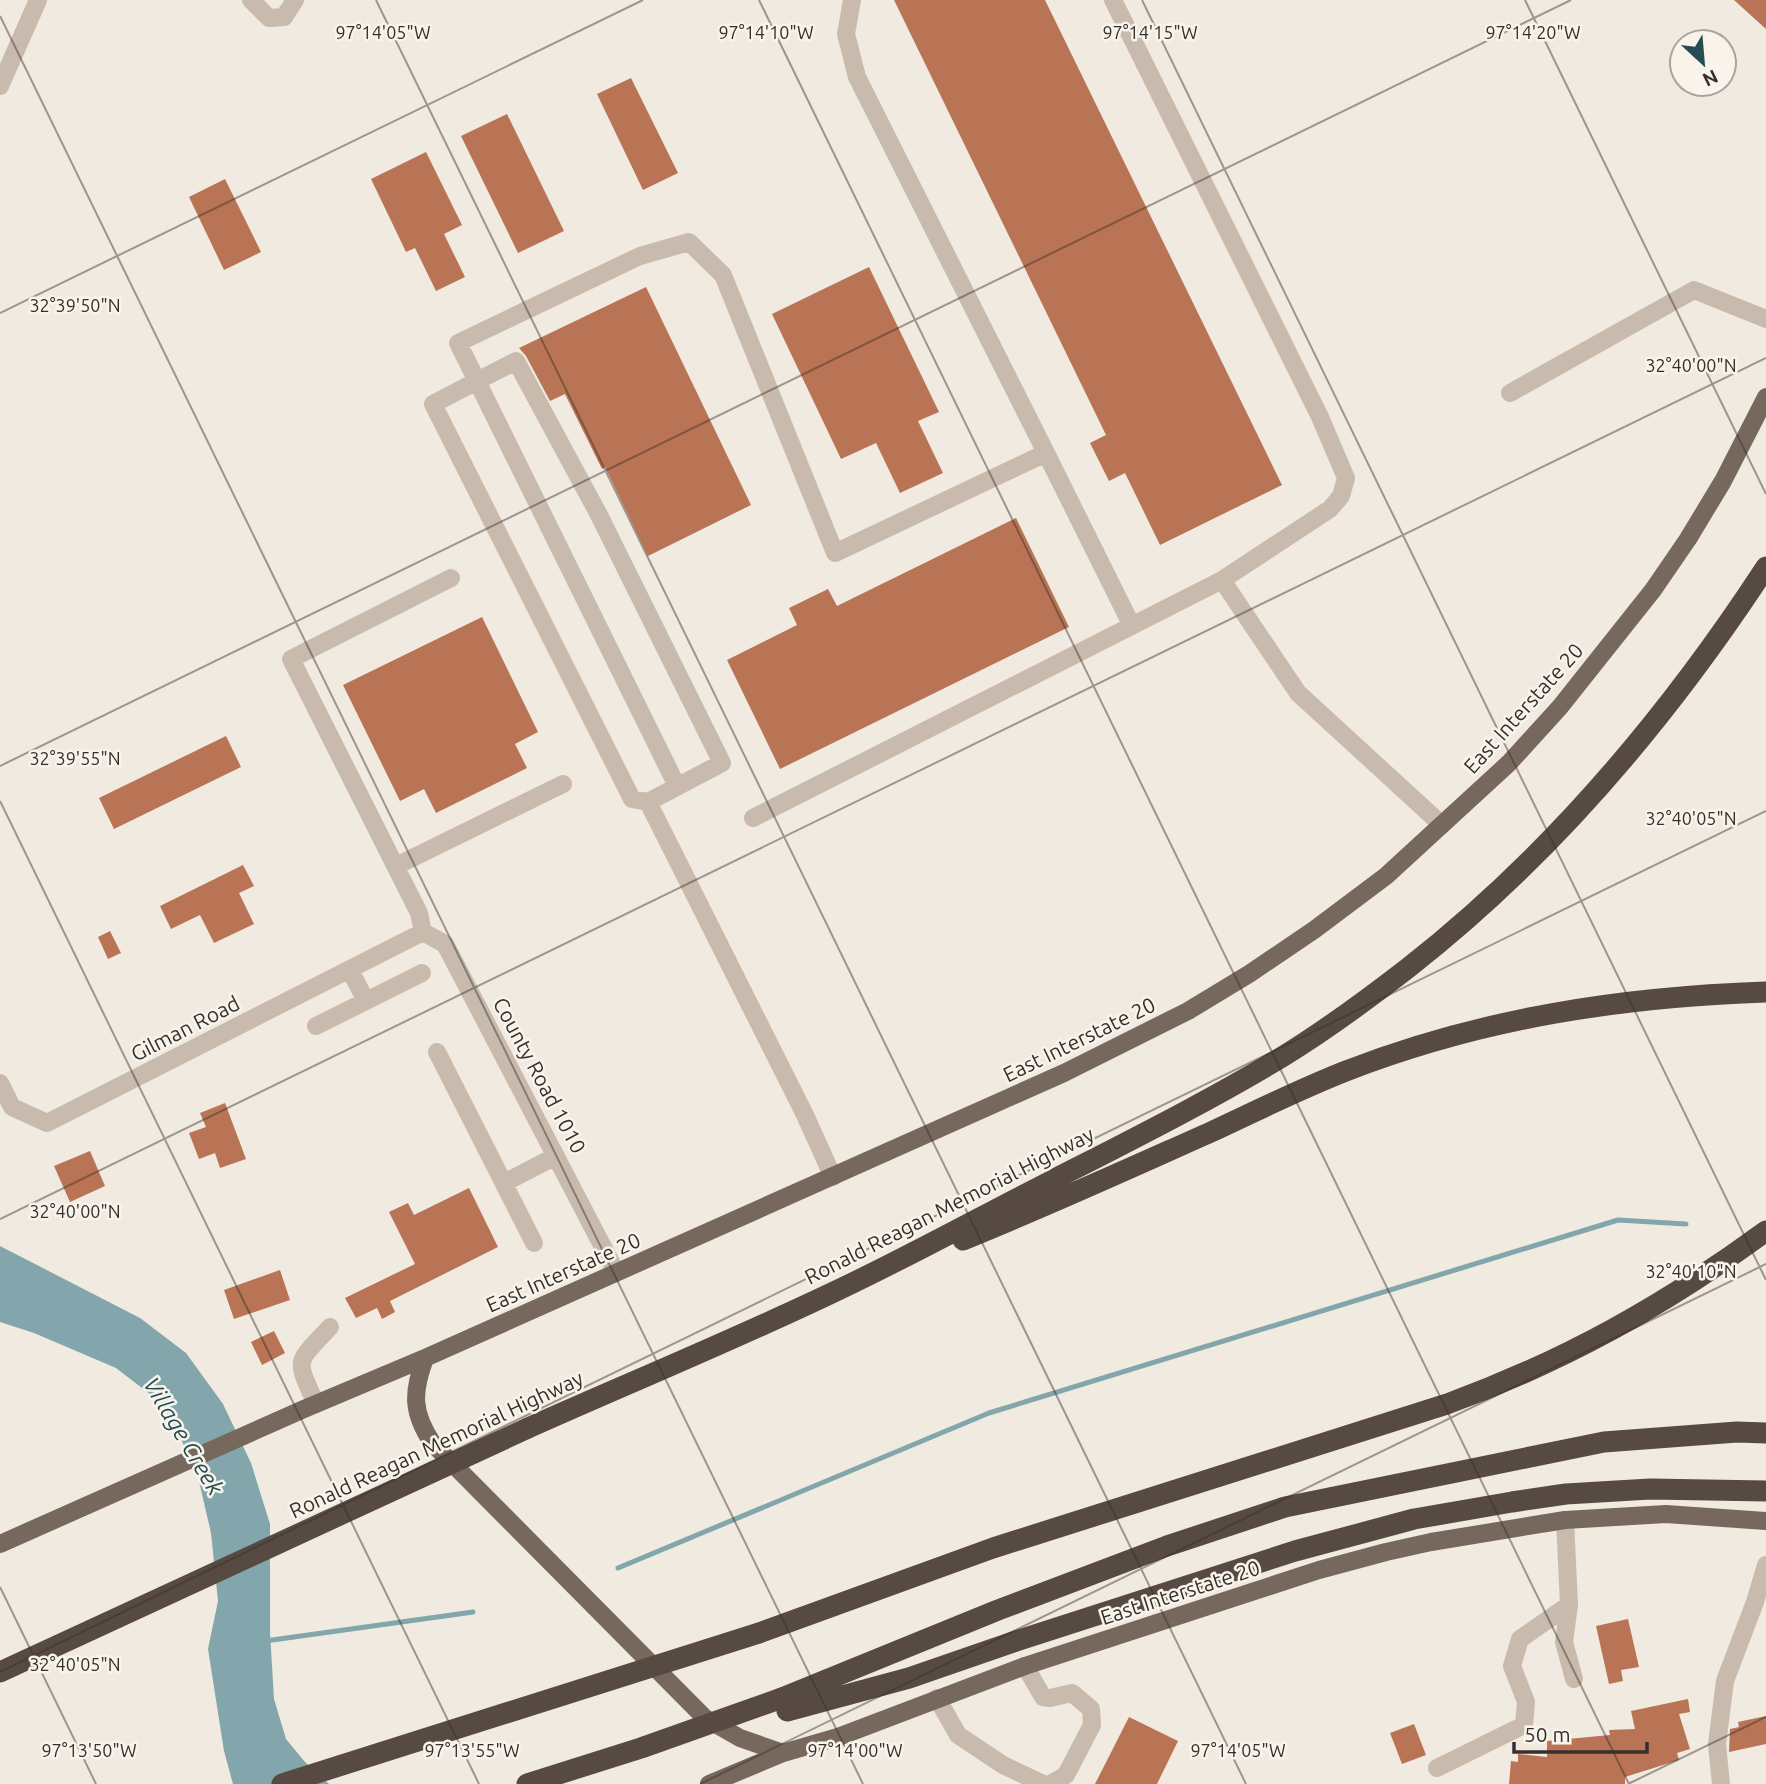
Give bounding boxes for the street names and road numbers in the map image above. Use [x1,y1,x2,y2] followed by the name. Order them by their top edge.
[1458,638,1588,778] street label: East Interstate 20
[127,990,243,1066] street label: Gilman Road
[999,992,1159,1086] street label: East Interstate 20
[489,993,591,1157] street label: County Road 1010
[800,1121,1098,1289] street label: Ronald Reagan Memorial Highway
[482,1227,644,1317] street label: East Interstate 20
[285,1365,587,1523] street label: Ronald Reagan Memorial Highway
[1097,1555,1263,1629] street label: East Interstate 20

